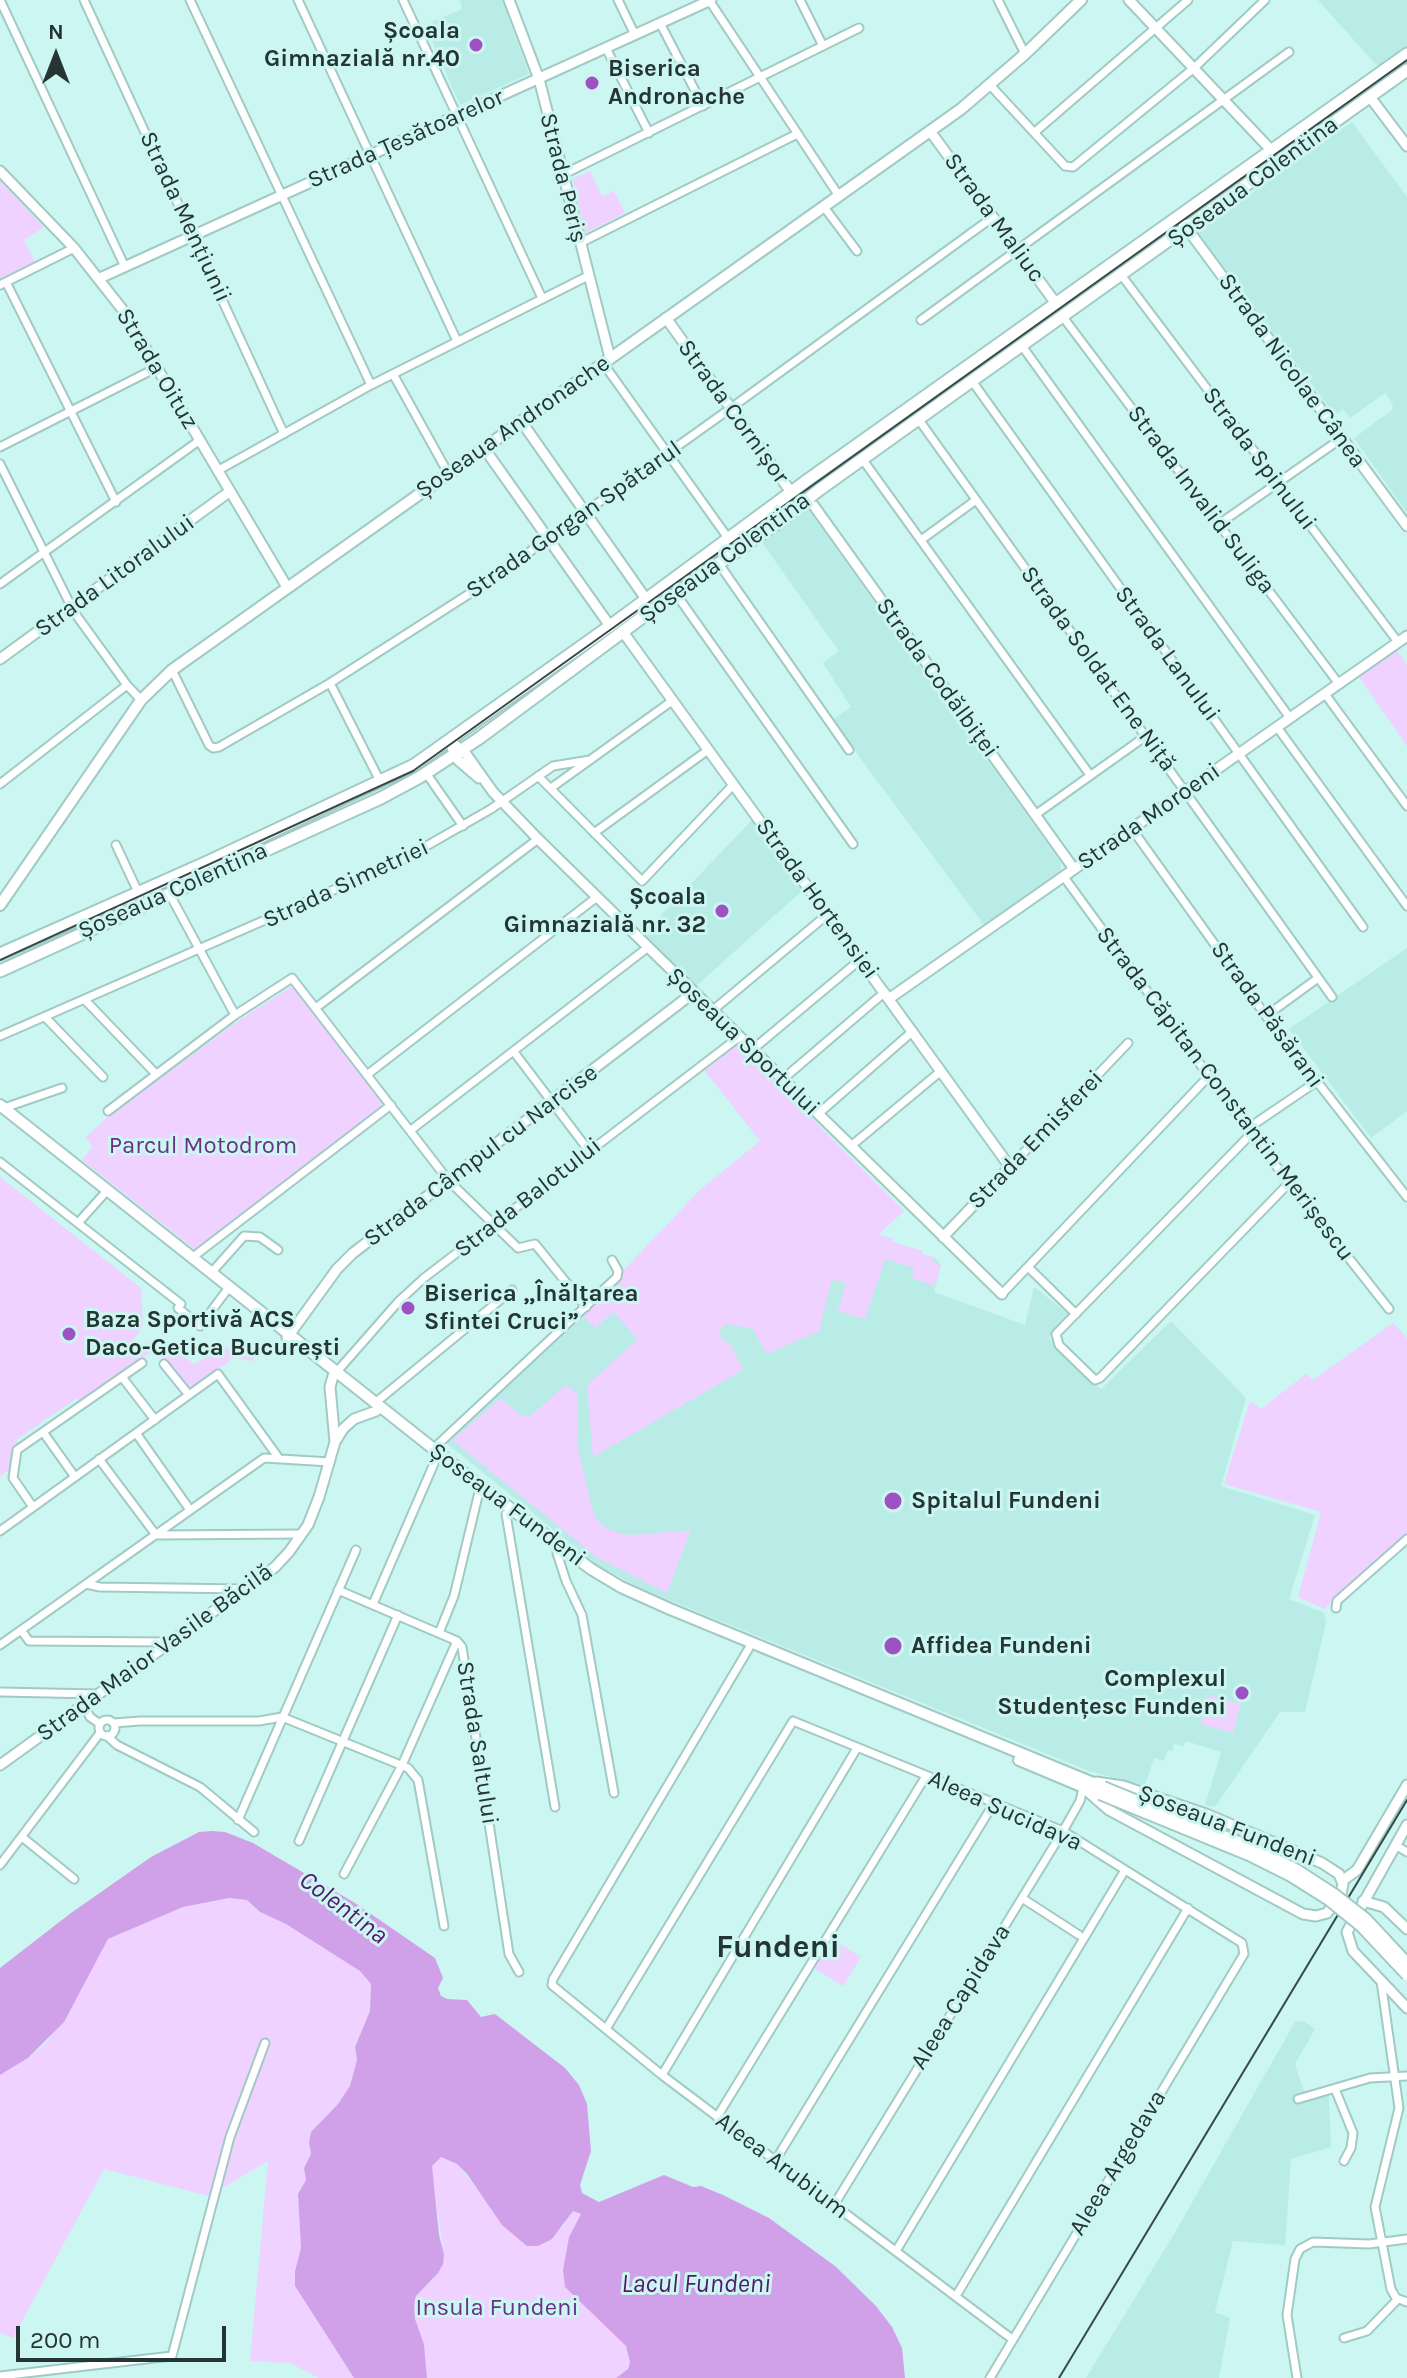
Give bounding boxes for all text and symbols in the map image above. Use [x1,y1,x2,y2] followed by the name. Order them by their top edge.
[16,16,96,96] north arrow
[264,17,460,73] place label: Școala Gimnazială nr.40
[48,19,64,45] text: N
[467,36,485,54] marker: Școala Gimnazială nr.40
[608,55,745,111] place label: Biserica Andronache
[583,74,601,92] marker: Biserica Andronache
[303,83,509,195] street label: Strada Țesătoarelor
[533,110,593,246] street label: Strada Periș
[1162,110,1344,254] street label: Șoseaua Colentina
[133,127,237,307] street label: Strada Mențiunii
[937,148,1051,288] street label: Strada Maliuc
[1212,268,1372,474] street label: Strada Nicolae Cânea
[110,303,204,435] street label: Strada Oituz
[671,334,795,490] street label: Strada Cornișor
[410,349,616,505] street label: Șoseaua Andronache
[1196,382,1322,536] street label: Strada Spinului
[1121,400,1281,600] street label: Strada Invalid Suliga
[461,435,687,605] street label: Strada Gorgan Spătarul
[634,486,816,630] street label: Șoseaua Colentina
[29,508,201,644] street label: Strada Litoralului
[1014,561,1182,777] street label: Strada Soldat Ene Niță
[1108,581,1226,727] street label: Strada Lanului
[869,593,1005,763] street label: Strada Codălbiței
[1072,757,1226,877] street label: Strada Moroeni
[749,813,885,985] street label: Strada Hortensiei
[259,833,433,935] street label: Strada Simetriei
[74,836,272,946] street label: Șoseaua Colentina
[504,883,706,939] place label: Școala Gimnazială nr. 32
[713,902,731,920] marker: Școala Gimnazială nr. 32
[1090,921,1360,1267] street label: Strada Căpitan Constantin Merișescu
[1204,936,1330,1094] street label: Strada Păsărani
[661,962,825,1122] street label: Șoseaua Sportului
[358,1059,604,1253] street label: Strada Câmpul cu Narcise
[962,1064,1110,1216] street label: Strada Emisferei
[109,1132,297,1160] park label: Parcul Motodrom
[449,1132,607,1264] street label: Strada Balotului
[424,1280,639,1336] place label: Biserica „Înălțarea Sfintei Cruci”
[399,1299,417,1317] marker: Biserica „Înălțarea Sfintei Cruci”
[85,1306,340,1362] place label: Baza Sportivă ACS Daco-Getica București
[60,1325,78,1343] marker: Baza Sportivă ACS Daco-Getica București
[423,1437,591,1573] street label: Șoseaua Fundeni
[911,1487,1101,1515] place label: Spitalul Fundeni
[882,1490,904,1512] marker: Spitalul Fundeni
[31,1558,279,1748] street label: Strada Maior Vasile Băcilă
[911,1632,1092,1660] place label: Affidea Fundeni
[882,1635,904,1657] marker: Affidea Fundeni
[450,1659,504,1827] street label: Strada Saltului
[997,1665,1226,1721] place label: Complexul Studențesc Fundeni
[1233,1684,1251,1702] marker: Complexul Studențesc Fundeni
[924,1764,1086,1858] street label: Aleea Sucidava
[1134,1779,1320,1873] street label: Șoseaua Fundeni
[293,1865,393,1951] water label: Colentina
[905,1919,1017,2075] street label: Aleea Capidava
[716,1929,840,1967] district label: Fundeni
[1063,2085,1173,2241] street label: Aleea Argedava
[710,2107,854,2225] street label: Aleea Arubium
[621,2269,771,2301] water label: Lacul Fundeni
[415,2294,579,2322] park label: Insula Fundeni
[20,2310,230,2360] scale bar
[30,2326,101,2354] text: 200 m

